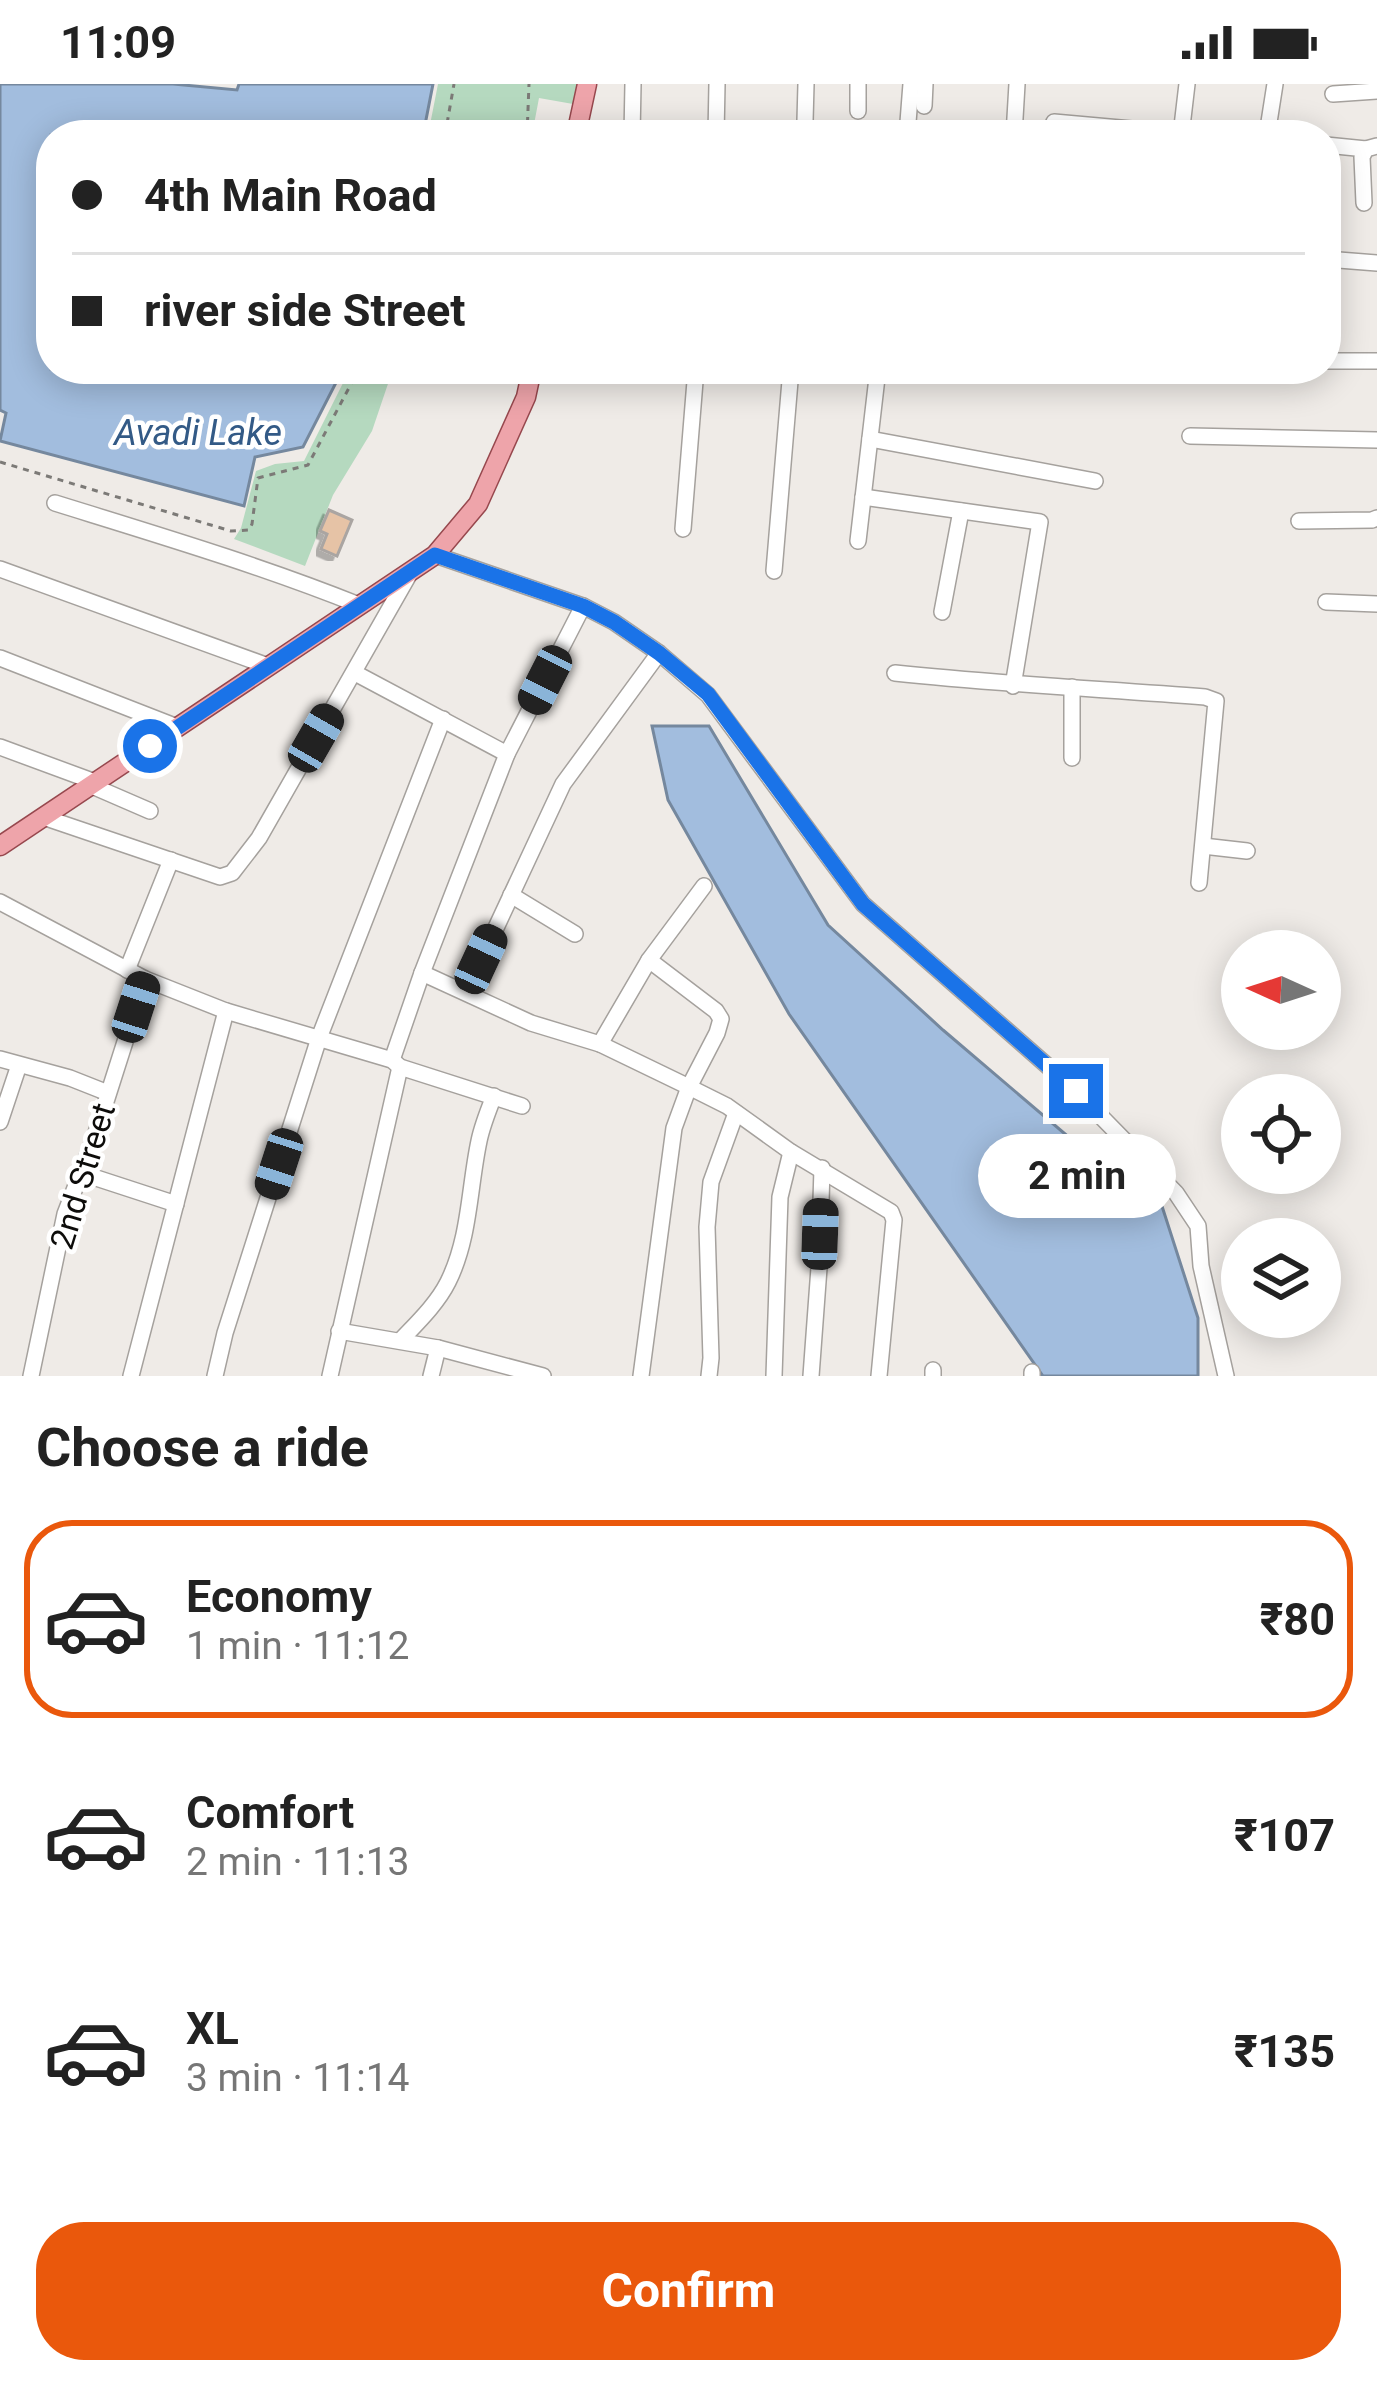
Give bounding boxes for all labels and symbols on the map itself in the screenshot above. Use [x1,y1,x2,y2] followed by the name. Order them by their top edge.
[112,412,282,454] water label: Avadi Lake
[513,640,577,720] car
[282,698,350,778] car
[123,719,177,773] route start
[449,919,513,999] car
[1221,930,1341,1050] north arrow
[108,967,164,1047] car
[1049,1064,1103,1118] route end
[42,1098,123,1254] street label: 2nd Street
[251,1124,307,1204] car
[977,1133,1175,1217] callout: 2 min
[801,1197,839,1271] car

